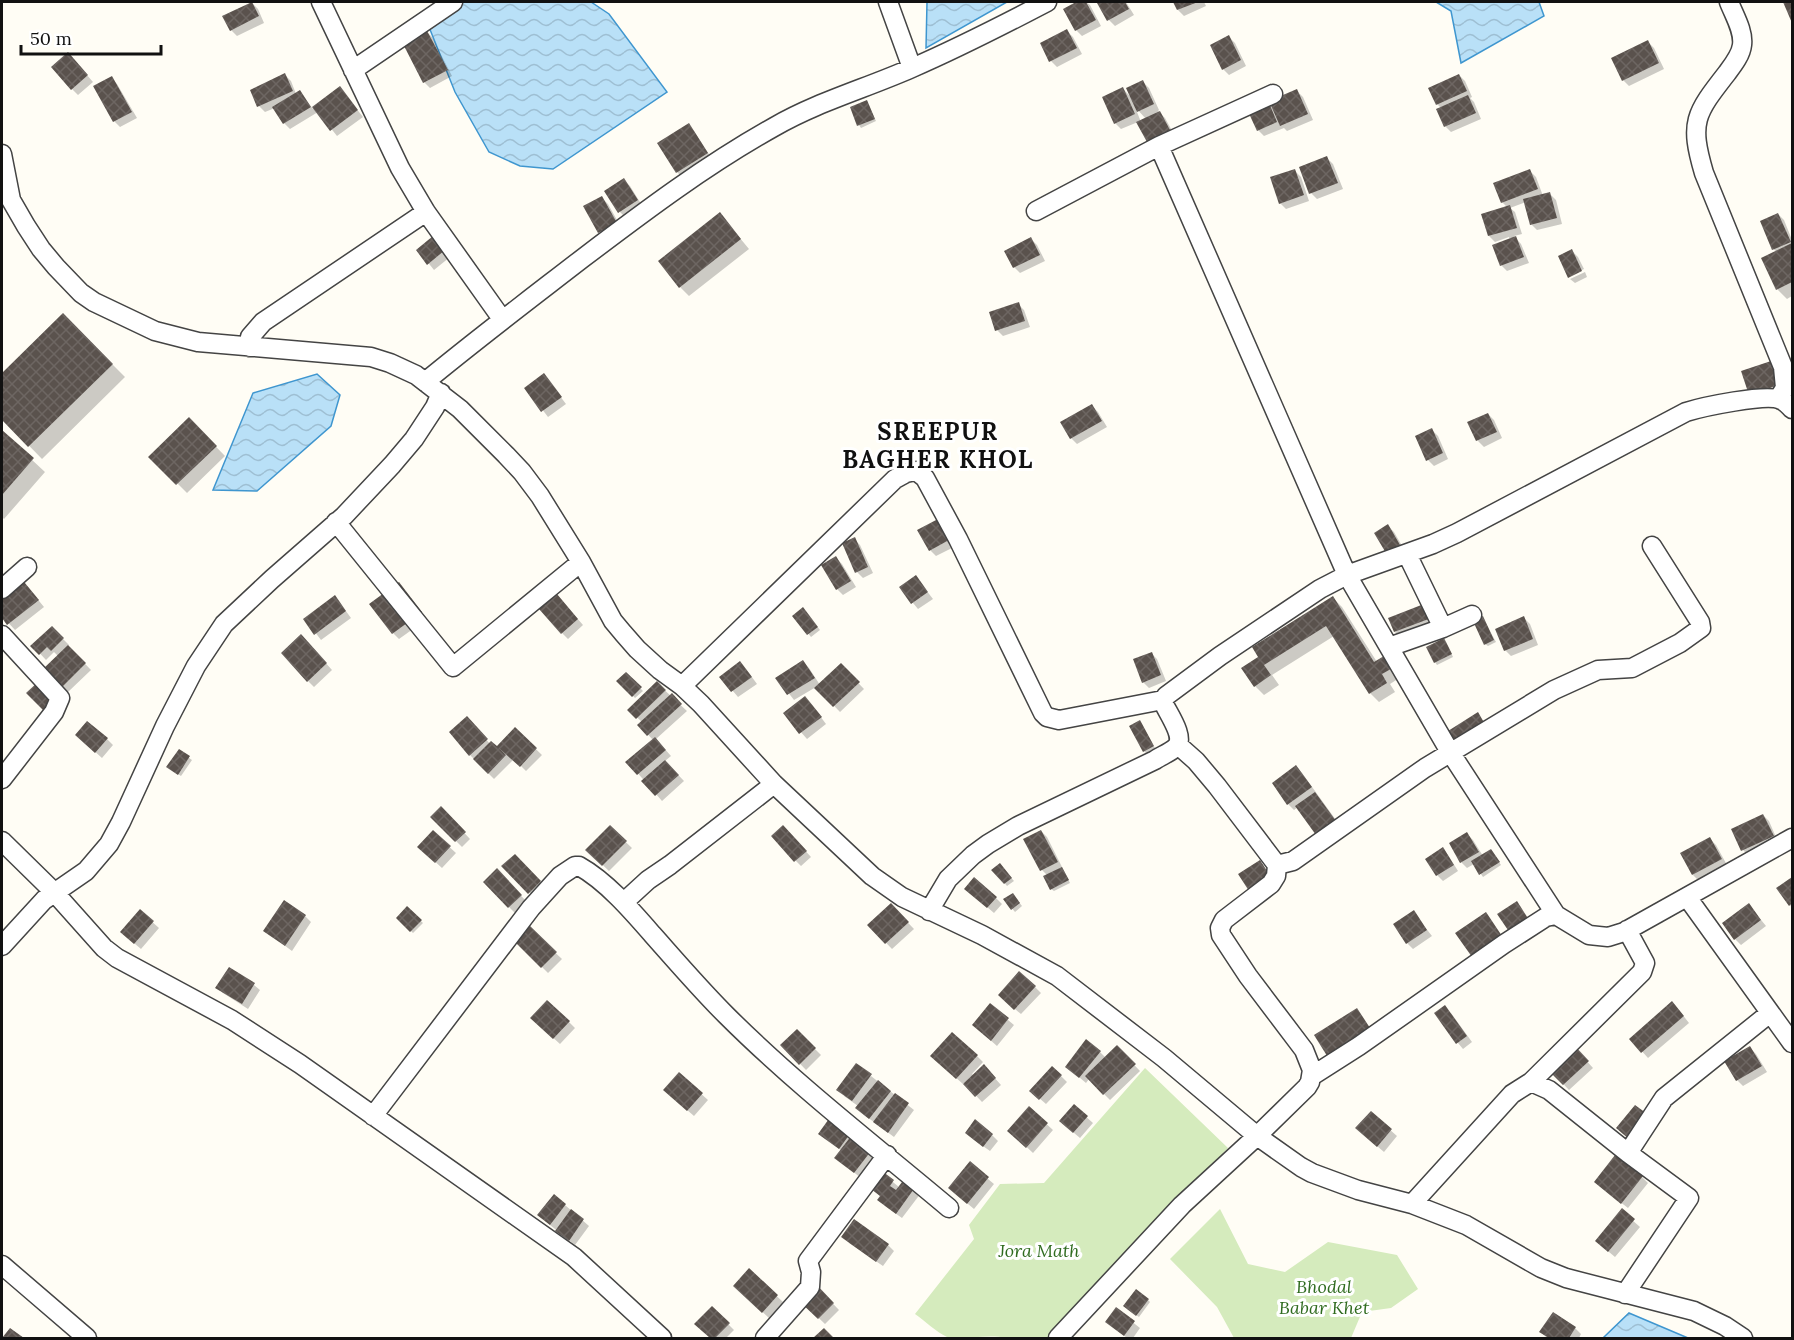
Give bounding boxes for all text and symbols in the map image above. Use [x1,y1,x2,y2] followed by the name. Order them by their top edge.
[21,18,160,56] scale bar
[30,27,72,50] text: 50 m
[842,416,1034,475] district label: SREEPUR BAGHER KHOL
[997,1239,1080,1262] park label: Jora Math
[1279,1275,1370,1319] park label: Bhodal Babar Khet

